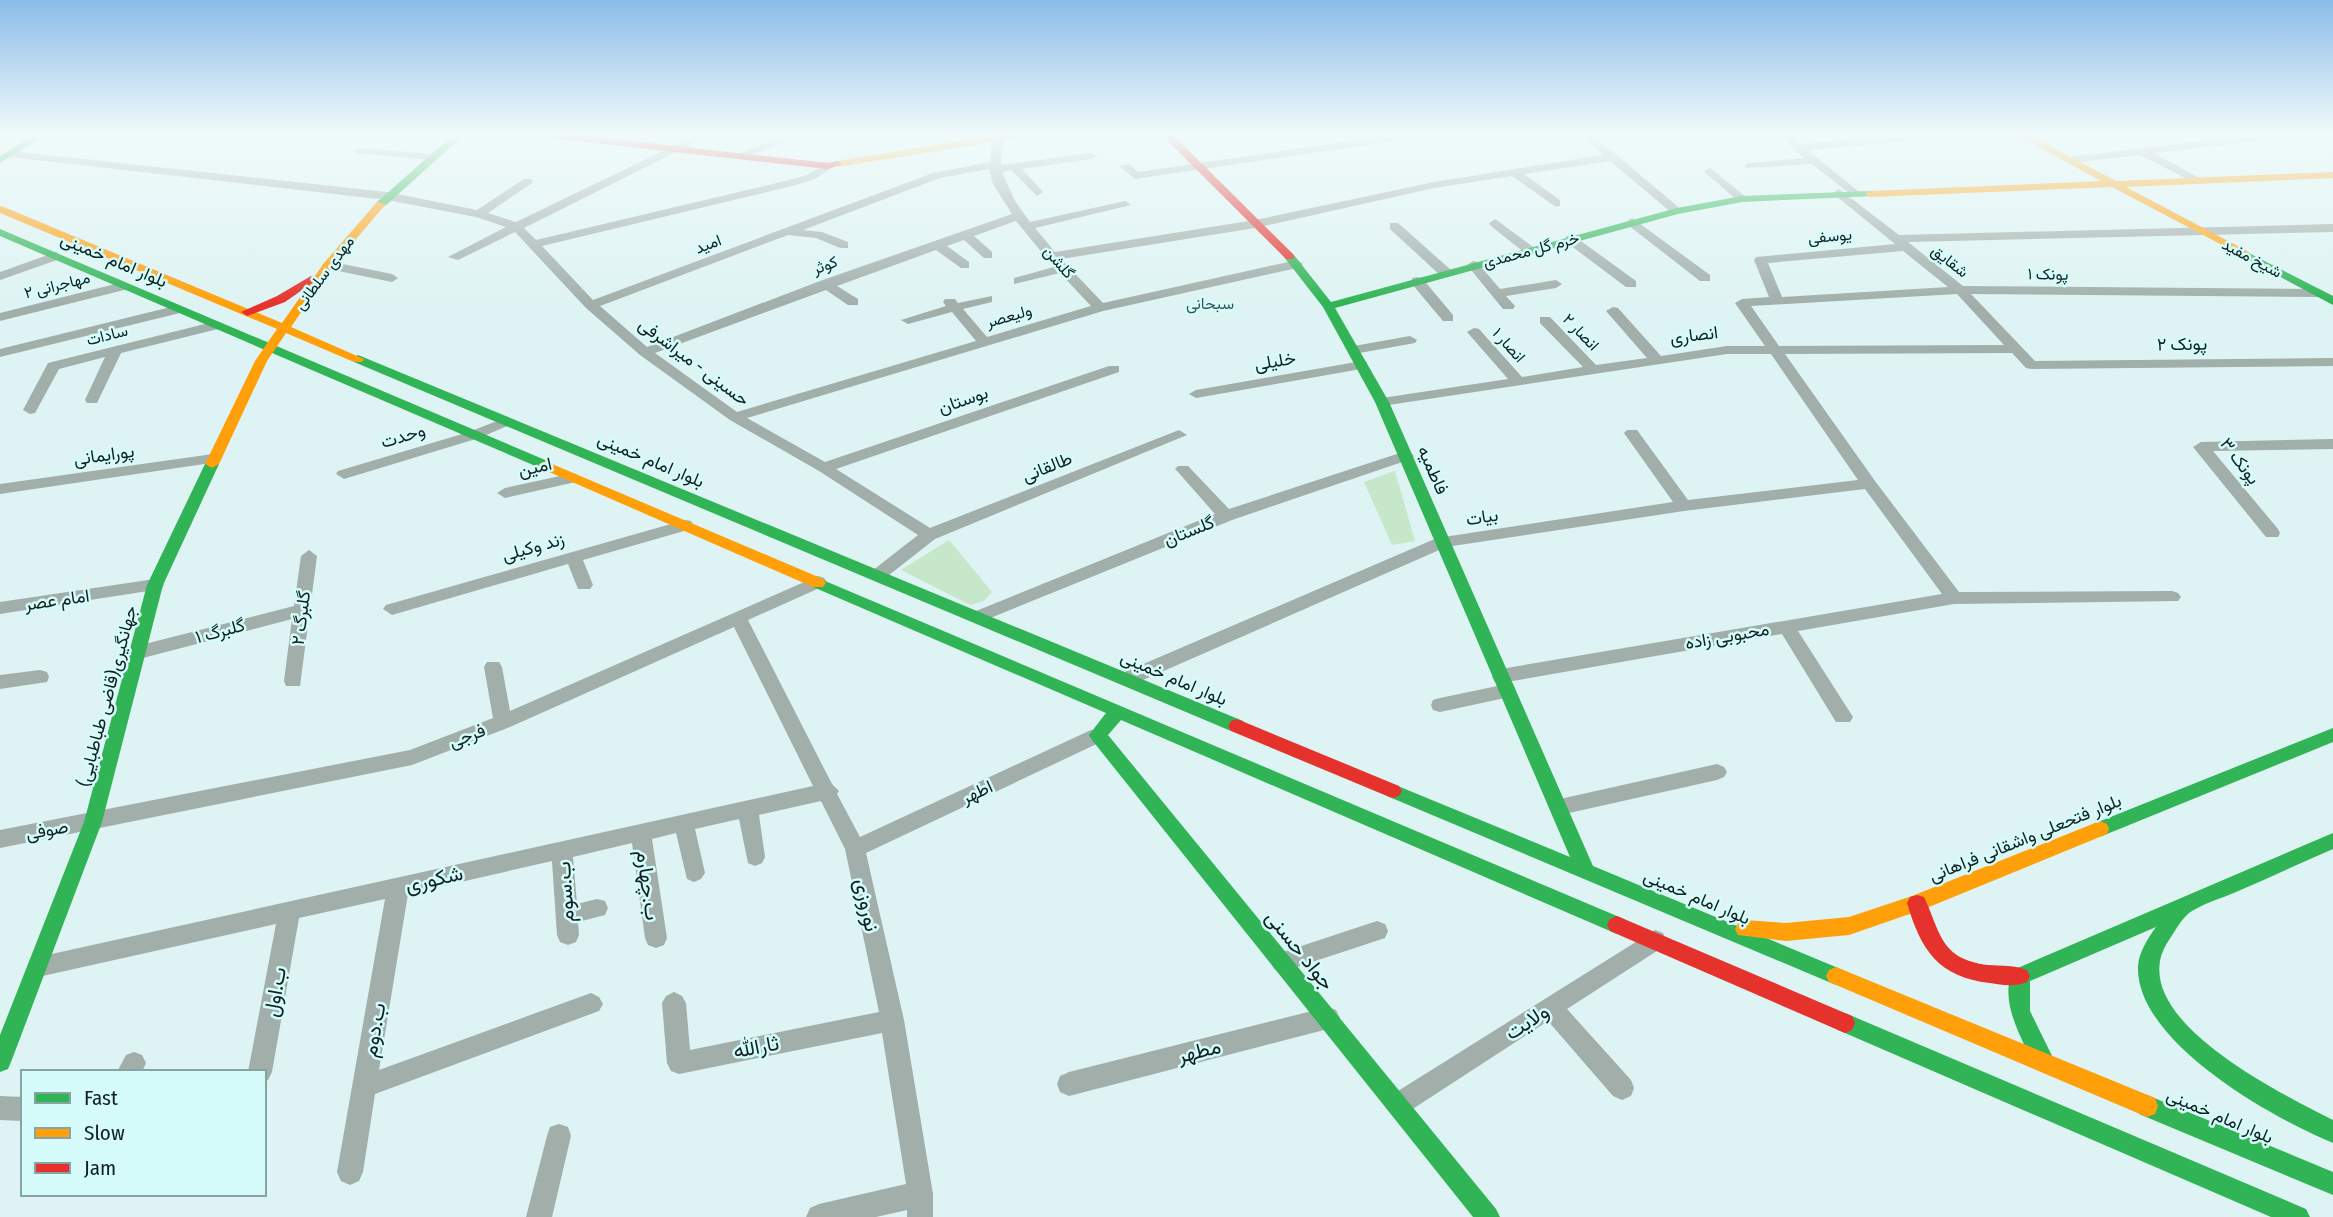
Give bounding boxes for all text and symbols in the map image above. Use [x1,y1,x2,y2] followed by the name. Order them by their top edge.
[1807,225,1853,248] street label: یوسفی
[57,228,171,293] street label: بلوار امام خمینی
[1481,228,1582,273] street label: خرم گل محمدی
[692,230,724,258] street label: امید
[290,232,359,314] street label: مهدی سلطانی
[2218,234,2285,283] street label: شیخ مفید
[1927,241,1972,282] street label: شقایق
[1039,242,1078,283] street label: گلشن
[809,252,840,280] street label: کوثر
[2027,264,2069,286] street label: پونک ۱
[22,268,92,303] street label: مهاجرانی ۲
[1186,294,1234,314] district label: سبحانی
[983,300,1034,333] street label: ولیعصر
[1558,310,1603,355] street label: انصار ۲
[634,313,754,411] street label: حسینی - میراشرفی
[84,321,130,349] street label: سادات
[1669,321,1719,349] street label: انصاری
[1488,324,1529,367] street label: انصار ۱
[2157,333,2207,356] street label: پونک ۲
[1253,347,1297,375] street label: خلیلی
[935,381,991,419] street label: بوستان
[378,419,428,453] street label: وحدت
[594,428,708,493] street label: بلوار امام خمینی
[2215,433,2265,489] street label: پونک ۳
[72,440,136,471] street label: پورایمانی
[1413,442,1453,498] street label: فاطمیه
[1019,447,1075,487] street label: طالقانی
[516,452,554,482] street label: امین
[1464,504,1500,530] street label: بیات
[1160,511,1218,551] street label: گلستان
[499,528,567,566] street label: زند وکیلی
[22,585,91,617] street label: امام عصر
[287,590,315,646] street label: گلبرگ ۲
[72,603,142,789] street label: جهانگیری(قاضی طباطبایی)
[193,614,247,648] street label: گلبرگ ۱
[1683,618,1771,654] street label: محبوبی زاده
[1117,646,1231,711] street label: بلوار امام خمینی
[446,719,488,753] street label: فرجی
[957,775,996,809] street label: اطهر
[1926,789,2124,887] street label: بلوار فتحعلی واشقانی فراهانی
[24,815,70,845] street label: صوفی
[629,848,666,922] street label: ب.چهارم
[403,860,465,898] street label: شکوری
[550,860,581,923] street label: ب.سوم
[1640,865,1754,930] street label: بلوار امام خمینی
[849,876,885,934] street label: نوروزی
[1260,905,1340,995] street label: جواد حسنی
[258,965,292,1019] street label: ب.اول
[1500,998,1554,1046] street label: ولایت
[356,1001,393,1059] street label: ب.دوم
[731,1030,781,1064] street label: ثارالله
[1174,1033,1223,1069] street label: مطهر
[21,1070,266,1196] legend
[2163,1084,2277,1149] street label: بلوار امام خمینی
[84,1085,118,1111] text: Fast
[84,1120,125,1146] text: Slow
[84,1155,116,1181] text: Jam

